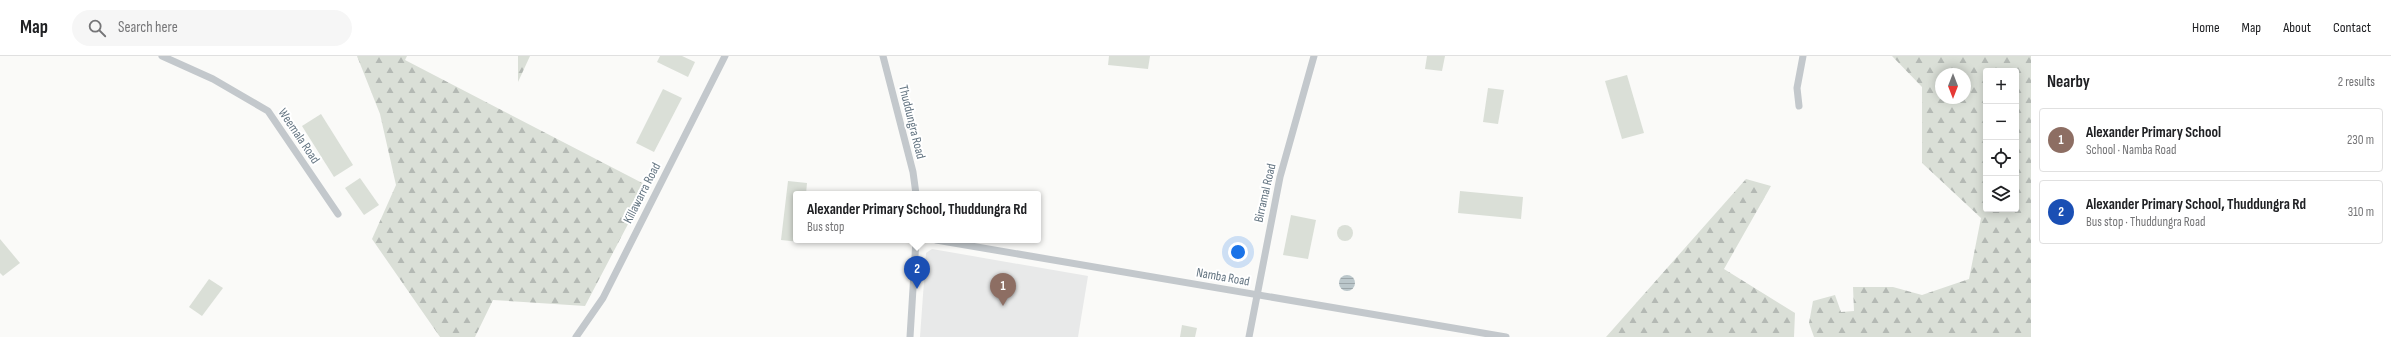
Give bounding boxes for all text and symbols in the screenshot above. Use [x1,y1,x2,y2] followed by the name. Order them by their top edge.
[72,10,352,46] search box
[20,16,48,39] text: Map
[86,17,108,39] icon: search
[118,18,178,37] text: Search here
[2192,19,2220,36] text: Home
[2242,19,2261,36] text: Map
[2283,19,2311,36] text: About
[2333,19,2371,36] text: Contact
[1935,68,1971,104] north arrow
[1983,68,2019,212] map controls
[1983,68,2019,104] button: +
[2047,72,2090,92] text: Nearby
[2338,74,2375,90] text: 2 results
[895,83,929,161] street label: Thuddungra Road
[1983,104,2019,140] button: −
[275,105,323,167] street label: Weemala Road
[2086,123,2221,142] text: Alexander Primary School
[2058,132,2064,148] text: 1
[2347,132,2374,148] text: 230 m
[1983,140,2019,176] button: locate
[2086,142,2176,158] text: School · Namba Road
[620,160,664,226] street label: Killawarra Road
[1250,162,1280,224] street label: Birramal Road
[1983,176,2019,212] button: layers
[793,191,1041,243] popup
[2086,195,2306,214] text: Alexander Primary School, Thuddungra Rd
[807,200,1027,219] text: Alexander Primary School, Thuddungra Rd
[2058,204,2064,220] text: 2
[2348,204,2374,220] text: 310 m
[2086,214,2205,230] text: Bus stop · Thuddungra Road
[807,219,844,235] text: Bus stop
[1228,242,1248,262] your location
[904,256,930,289] pin: 2
[1195,264,1251,290] street label: Namba Road
[990,273,1016,306] pin: 1

